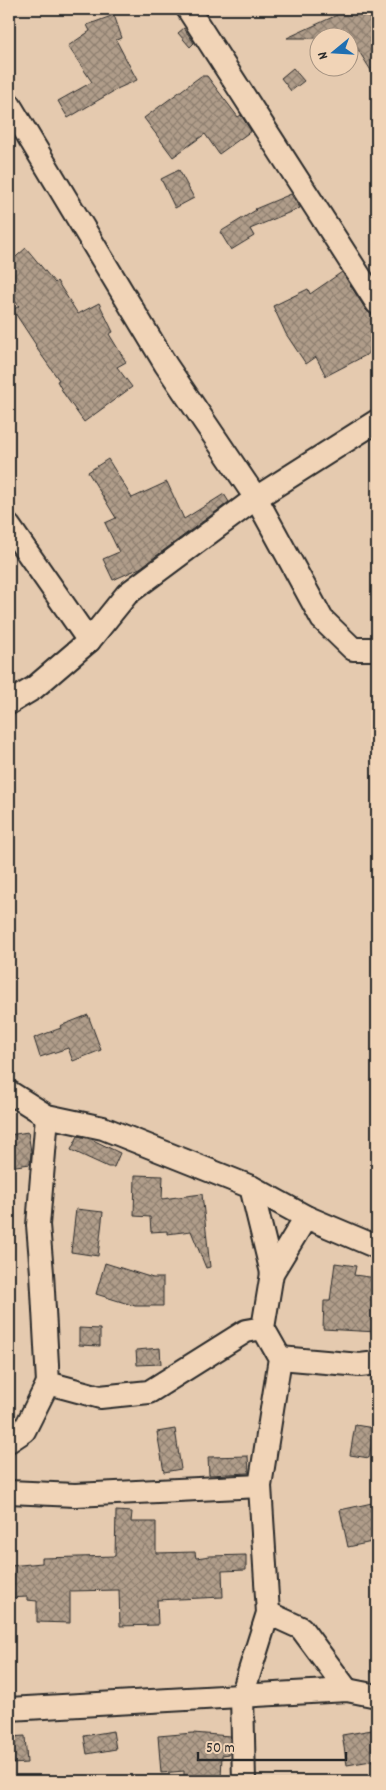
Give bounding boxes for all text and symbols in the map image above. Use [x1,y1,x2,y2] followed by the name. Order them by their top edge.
[308,28,358,78] north arrow
[313,49,334,62] text: N
[198,1730,346,1762] scale bar
[206,1738,235,1760] text: 50 m

